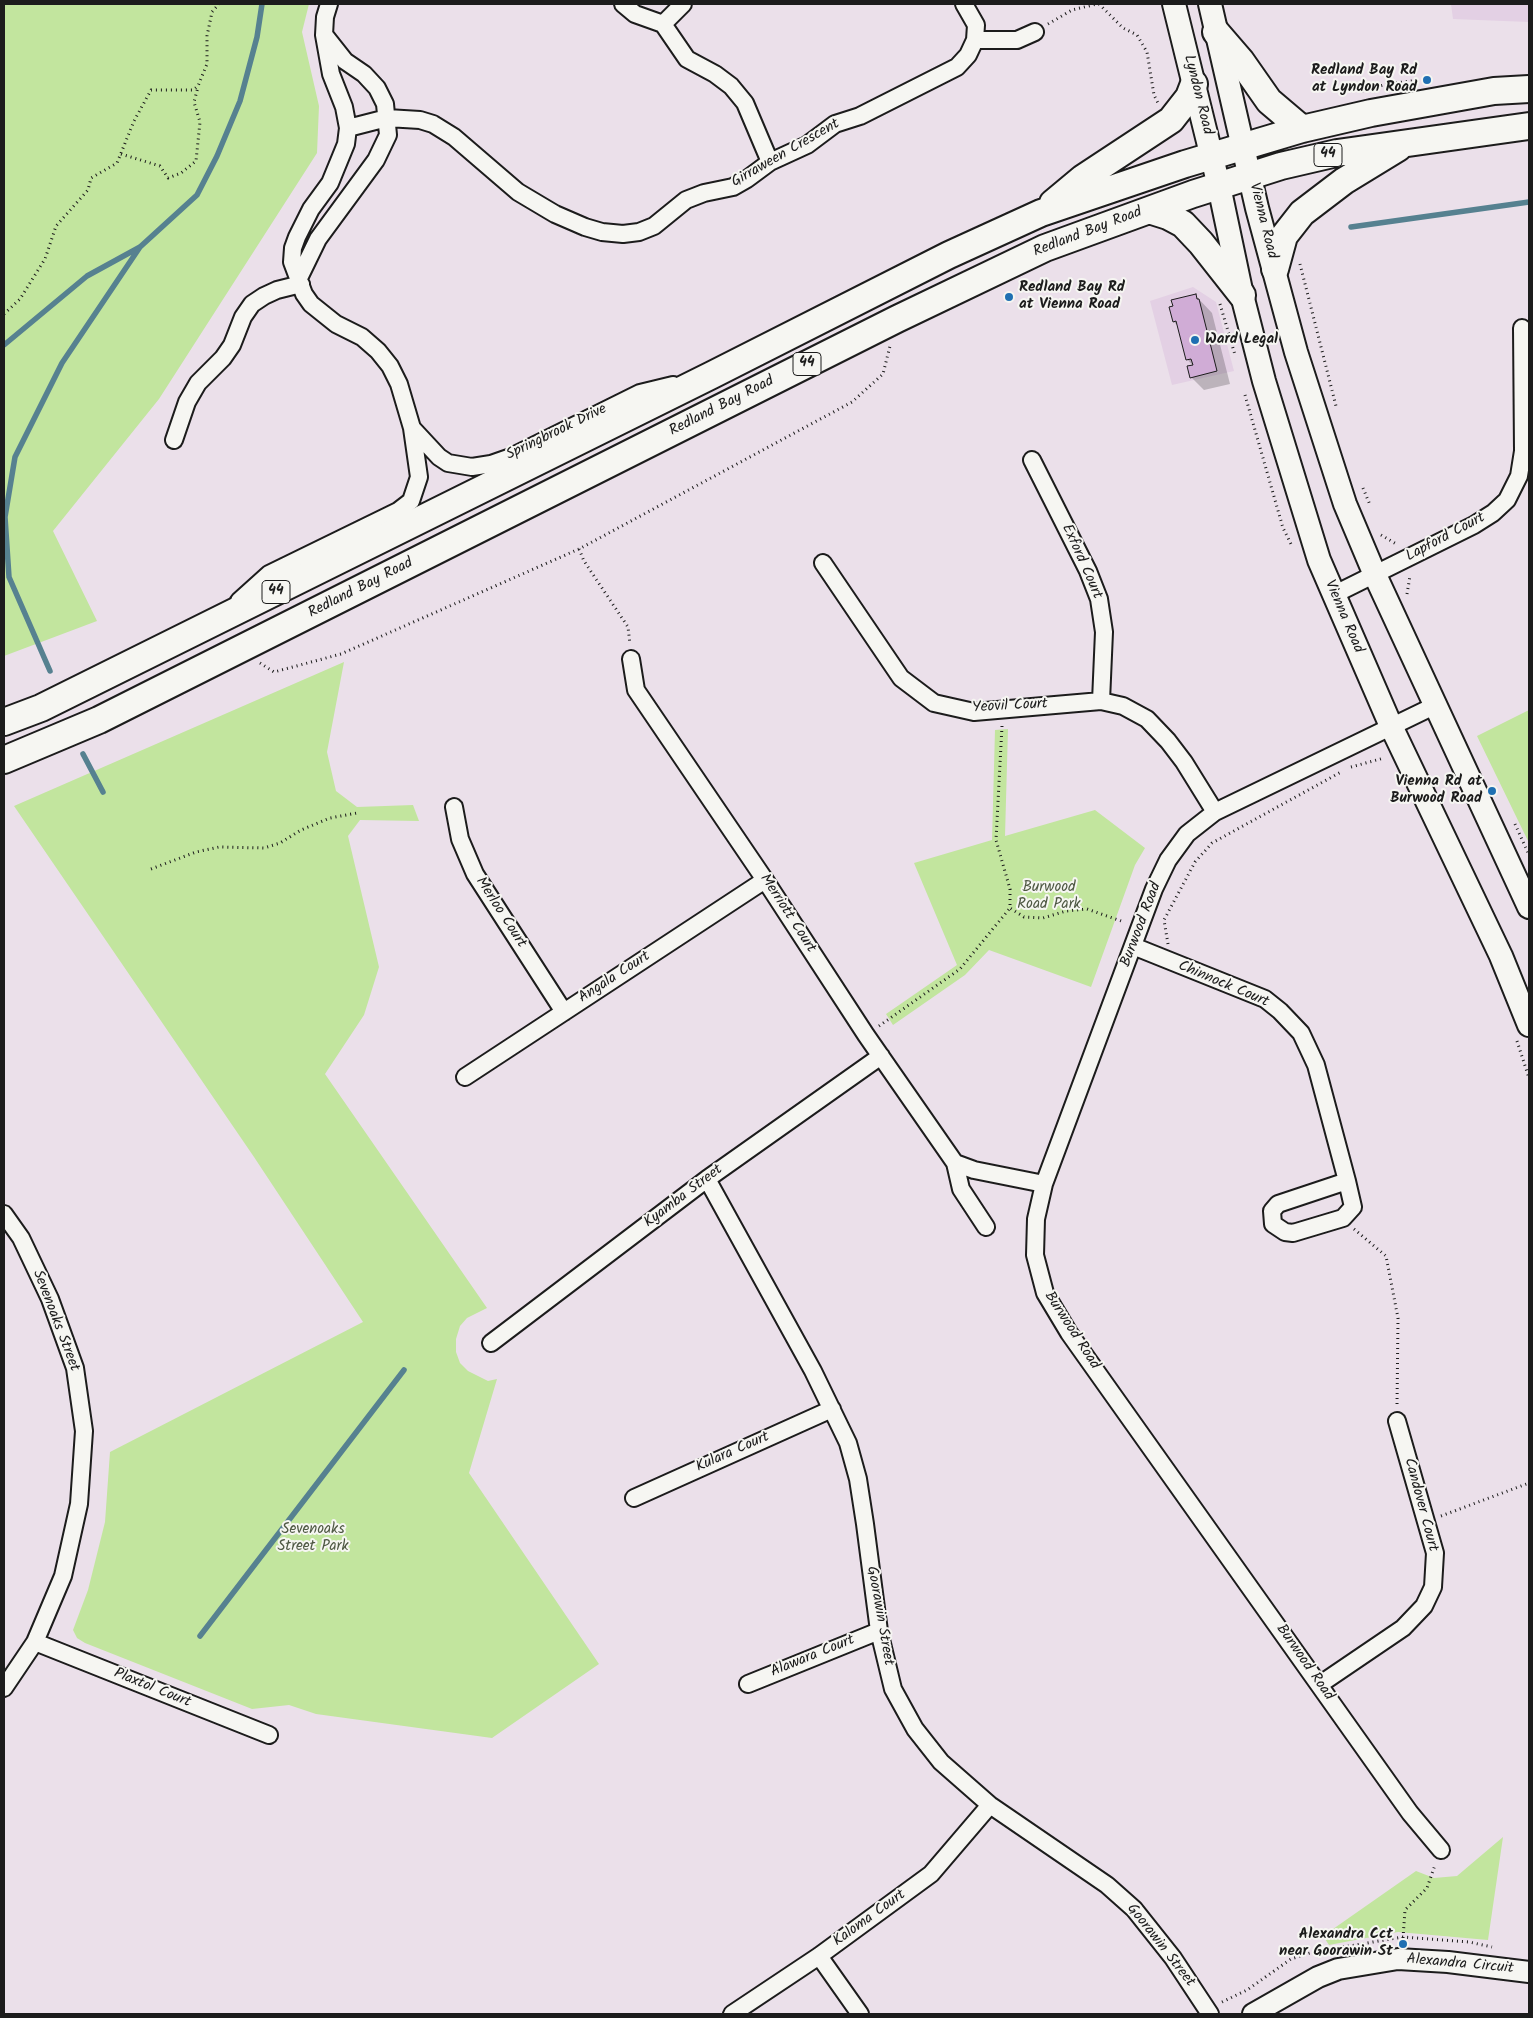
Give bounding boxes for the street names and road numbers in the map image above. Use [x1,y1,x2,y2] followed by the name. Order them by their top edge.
[1178,53,1216,137] street label: Lyndon Road
[729,116,843,192] street label: Girraween Crescent
[1314,144,1342,166] road number: 44
[1244,181,1280,261] street label: Vienna Road
[1031,204,1145,262] street label: Redland Bay Road
[793,352,821,376] road number: 44
[667,373,777,441] street label: Redland Bay Road
[504,401,610,465] street label: Springbrook Drive
[1403,510,1489,566] street label: Lapford Court
[1057,522,1105,602] street label: Exford Court
[306,555,416,623] street label: Redland Bay Road
[1320,578,1366,656] street label: Vienna Road
[262,580,290,604] road number: 44
[972,696,1048,718] street label: Yeovil Court
[755,871,819,957] street label: Merriott Court
[471,874,529,952] street label: Merloo Court
[1118,880,1166,970] street label: Burwood Road
[576,948,654,1008] street label: Angala Court
[1175,958,1271,1012] street label: Chinnock Court
[641,1162,727,1232] street label: Kyamba Street
[27,1268,83,1374] street label: Sevenoaks Street
[1039,1289,1103,1373] street label: Burwood Road
[693,1429,773,1477] street label: Kulara Court
[1399,1456,1441,1554] street label: Candover Court
[861,1565,897,1667] street label: Goorawin Street
[1271,1621,1337,1705] street label: Burwood Road
[768,1632,858,1682] street label: Alawara Court
[111,1665,193,1713] street label: Plaxtol Court
[830,1887,910,1951] street label: Kaloma Court
[1122,1901,1198,1991] street label: Goorawin Street
[1406,1951,1514,1979] street label: Alexandra Circuit

